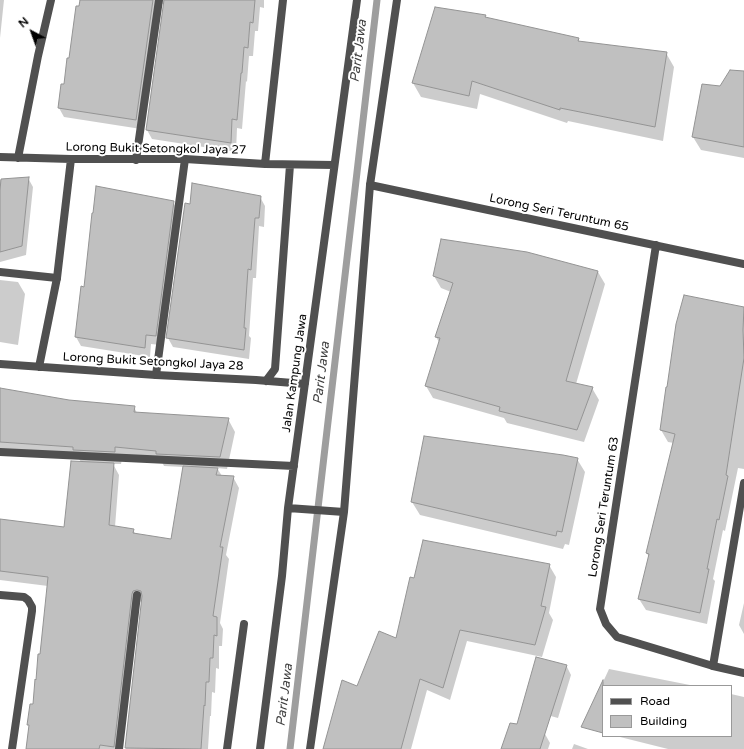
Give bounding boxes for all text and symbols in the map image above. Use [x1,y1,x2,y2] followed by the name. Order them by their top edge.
[12,12,52,52] north arrow
[16,15,31,30] text: N
[347,19,371,83] water label: Parit Jawa
[65,140,247,158] street label: Lorong Bukit Setongkol Jaya 27
[488,191,630,235] street label: Lorong Seri Teruntum 65
[280,313,310,433] street label: Jalan Kampung Jawa
[310,341,334,405] water label: Parit Jawa
[62,350,244,374] street label: Lorong Bukit Setongkol Jaya 28
[586,436,622,578] street label: Lorong Seri Teruntum 63
[273,663,297,727] water label: Parit Jawa
[602,685,732,737] legend
[640,694,670,708] text: Road
[640,714,687,728] text: Building

